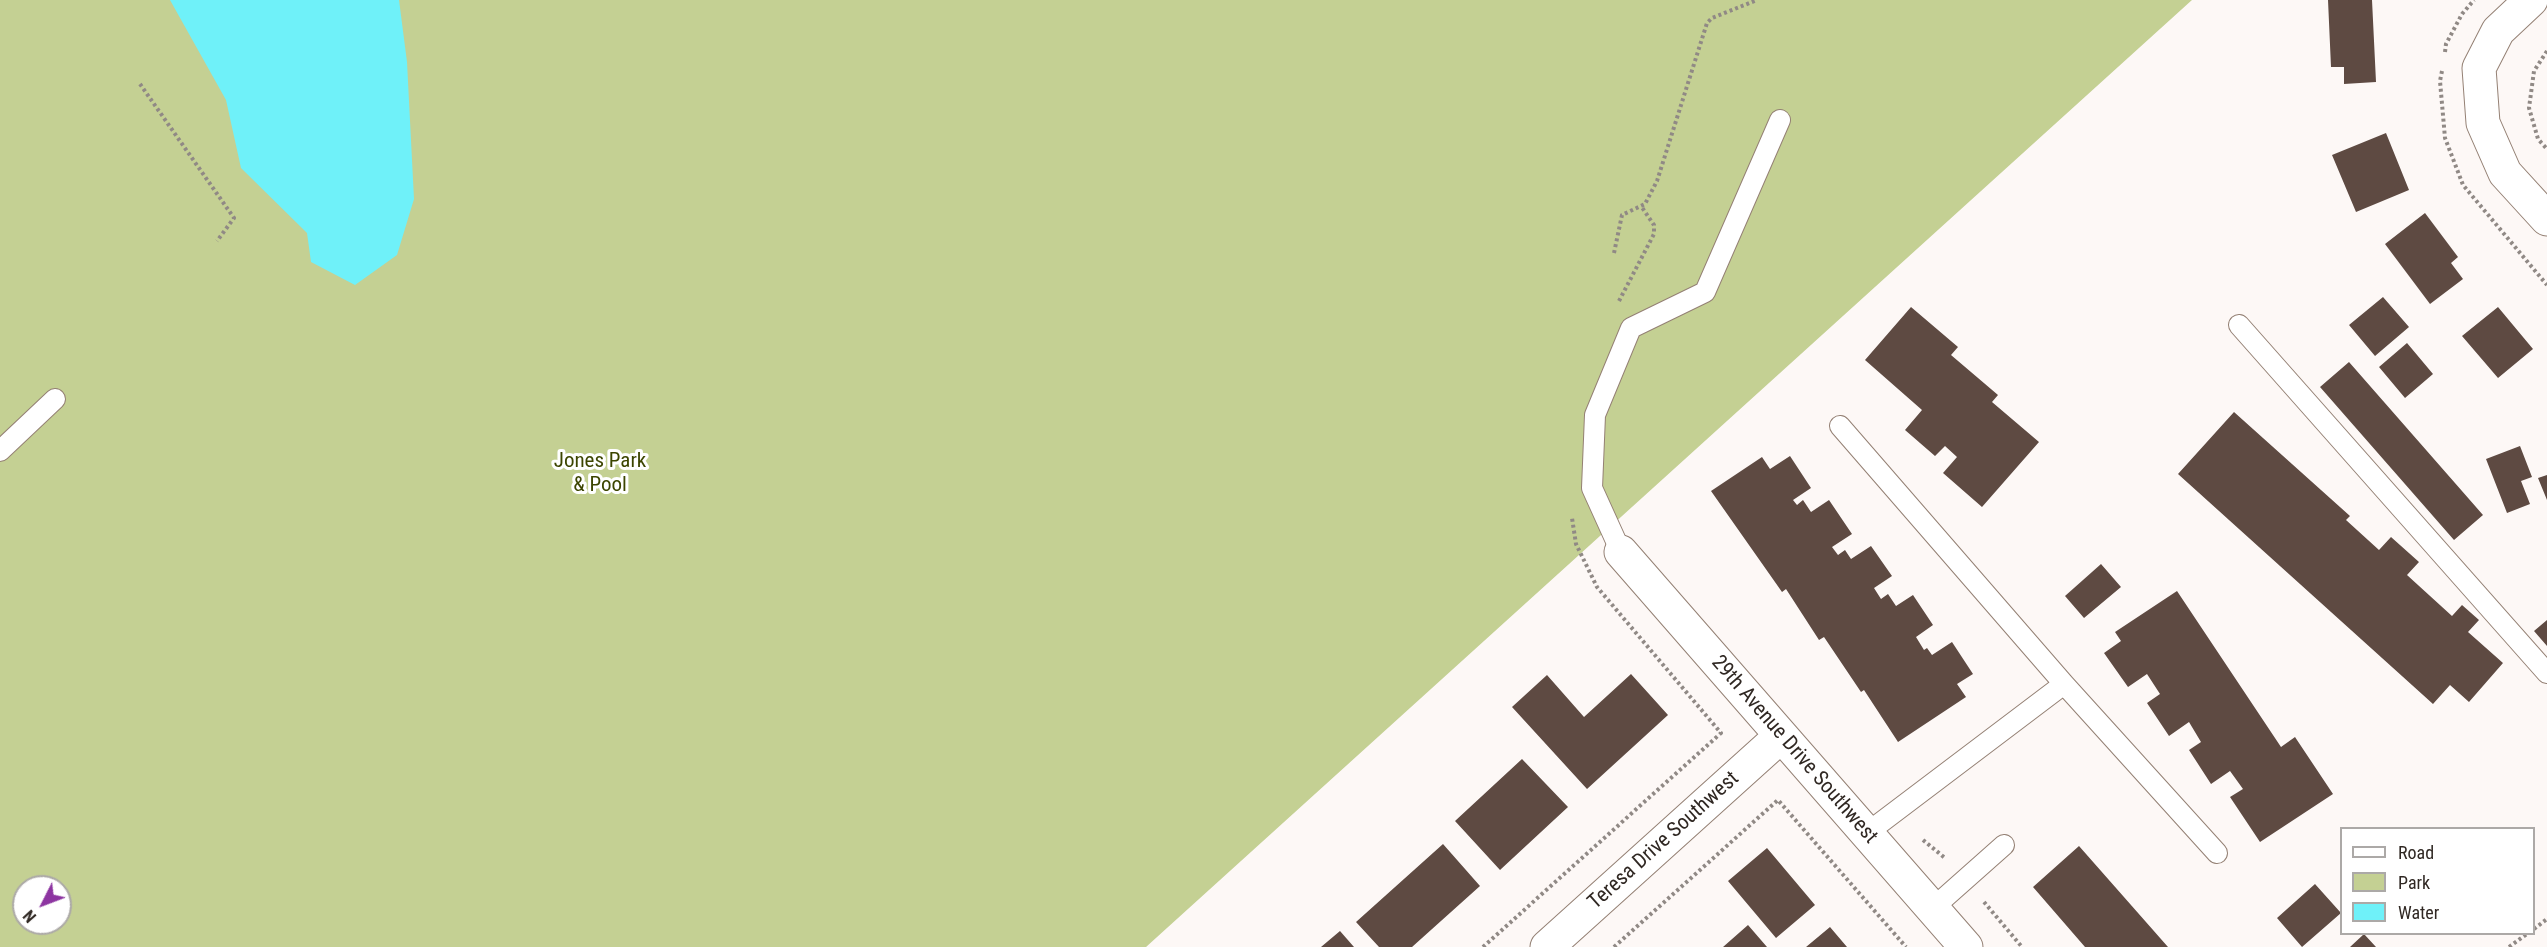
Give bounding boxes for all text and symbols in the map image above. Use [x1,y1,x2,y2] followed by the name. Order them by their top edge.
[554,449,646,499] park label: Jones Park & Pool
[1705,651,1883,849] street label: 29th Avenue Drive Southwest
[1583,767,1745,915] street label: Teresa Drive Southwest
[2340,827,2535,935] legend
[2398,842,2434,863] text: Road
[2398,872,2430,893] text: Park
[12,875,72,935] north arrow
[2398,902,2439,923] text: Water
[19,906,40,926] text: N

